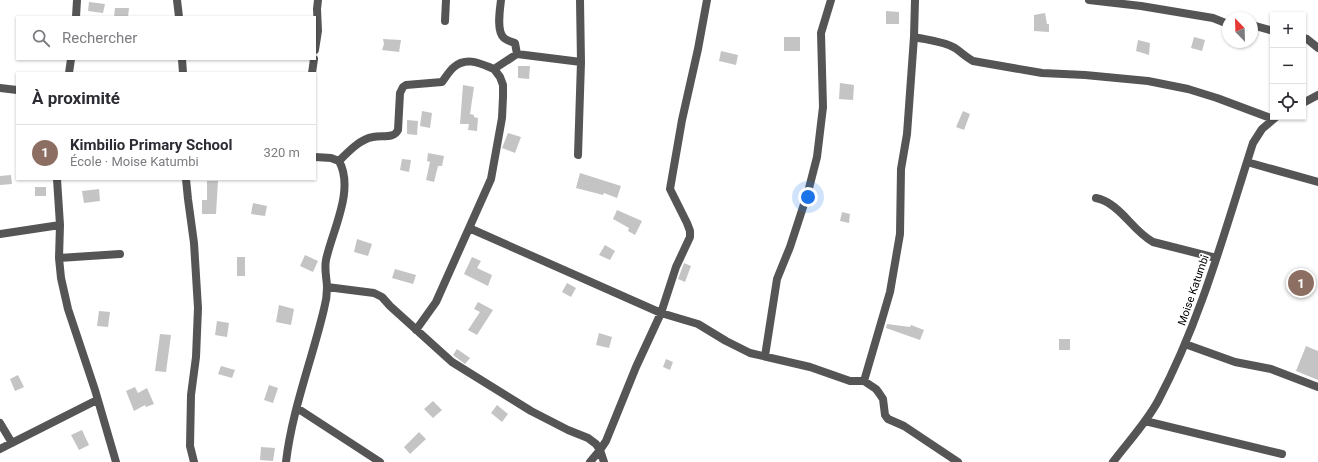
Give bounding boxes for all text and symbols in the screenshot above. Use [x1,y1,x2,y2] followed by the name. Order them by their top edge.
[1222,12,1258,48] north arrow
[1270,12,1306,120] map controls
[1270,12,1306,48] button: +
[16,16,316,60] search box
[30,27,52,49] icon: search
[62,29,137,47] text: Rechercher
[1270,48,1306,84] button: −
[1270,84,1306,120] button: locate
[32,88,120,108] text: À proximité
[70,136,232,154] text: Kimbilio Primary School
[41,145,49,160] text: 1
[263,145,300,160] text: 320 m
[70,154,199,169] text: École · Moise Katumbi
[798,187,818,207] your location
[1175,253,1212,327] street label: Moise Katumbi
[1288,268,1314,298] pin: 1

